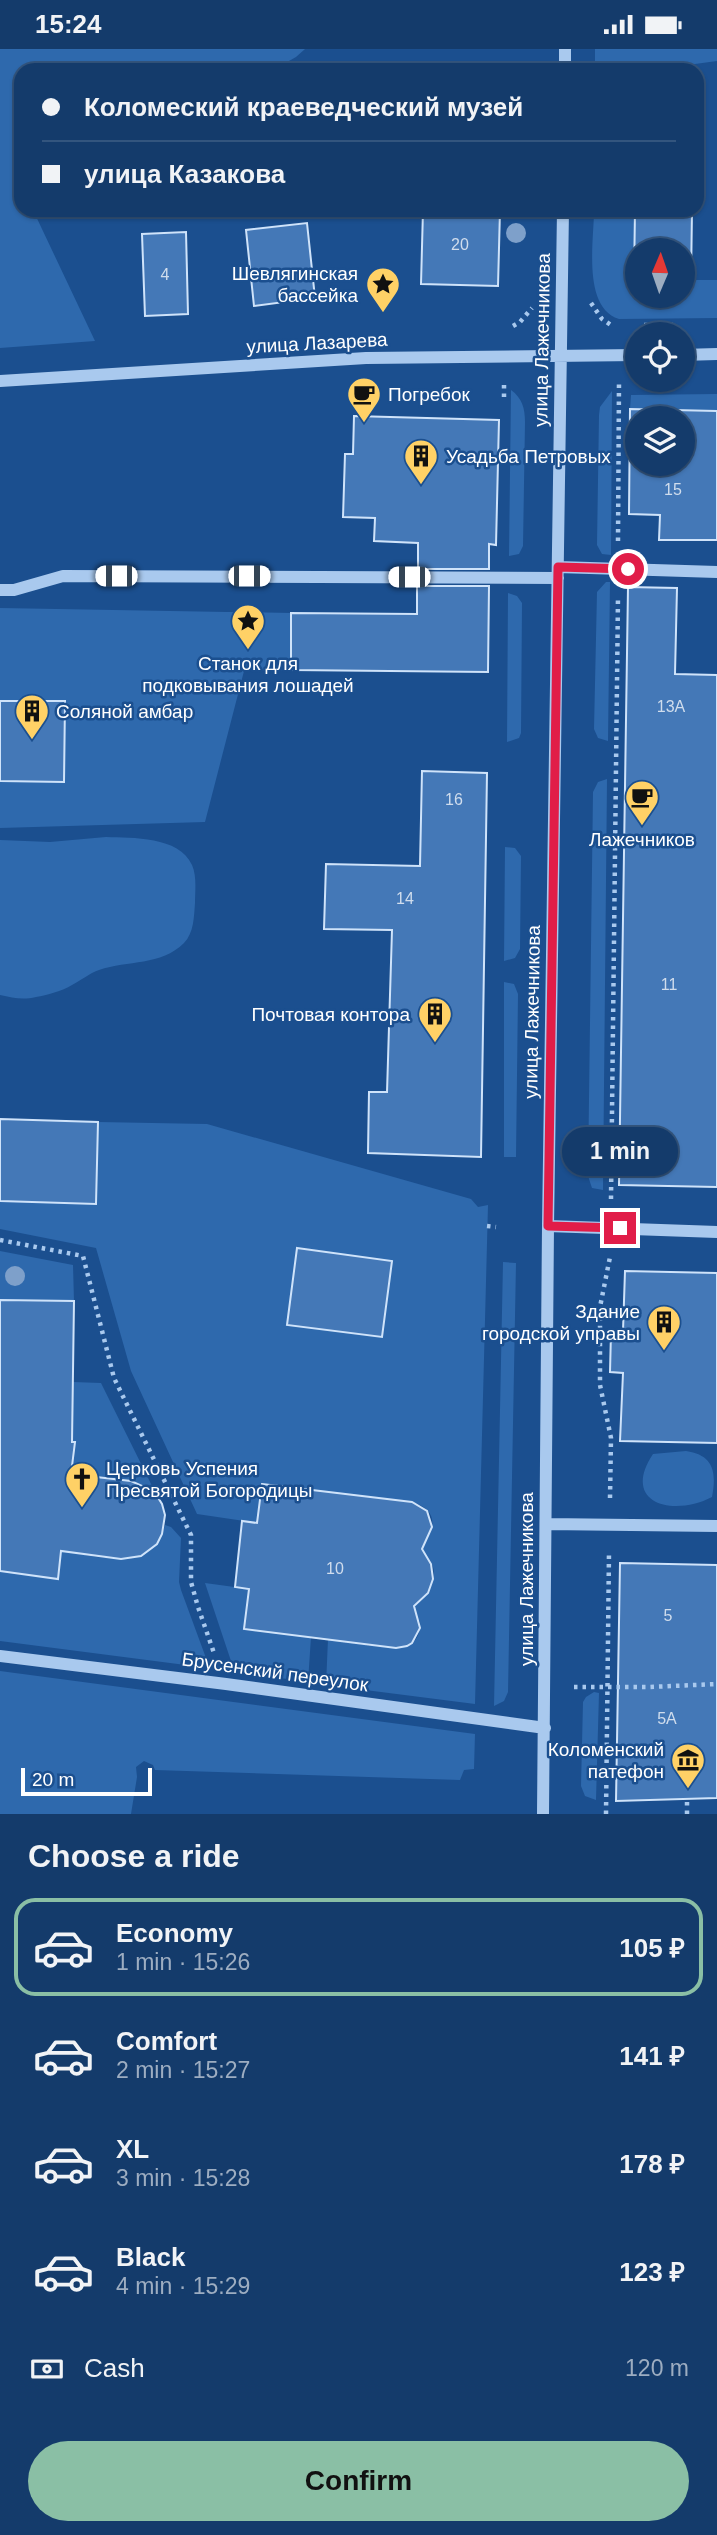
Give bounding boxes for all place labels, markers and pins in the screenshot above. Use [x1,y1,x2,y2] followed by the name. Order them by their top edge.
[232,263,358,306] place label: Шевлягинская бассейка
[364,265,402,314] place icon: Шевлягинская бассейка
[345,375,383,424] cafe icon: Погребок
[388,384,471,405] place label: Погребок
[402,437,440,486] building icon: Усадьба Петровых
[446,446,611,467] place label: Усадьба Петровых
[229,602,267,651] place icon: Станок для подковывания лошадей
[142,653,354,696] place label: Станок для подковывания лошадей
[13,692,51,741] building icon: Соляной амбар
[56,701,193,722] place label: Соляной амбар
[623,778,661,827] cafe icon: Лажечников
[589,829,695,850] place label: Лажечников
[416,995,454,1044] building icon: Почтовая контора
[251,1004,410,1025] place label: Почтовая контора
[482,1301,640,1344] place label: Здание городской управы
[645,1303,683,1352] building icon: Здание городской управы
[106,1458,312,1501] place label: Церковь Успения Пресвятой Богородицы
[63,1460,101,1509] church icon: Церковь Успения Пресвятой Богородицы
[548,1739,664,1782] place label: Коломенский патефон
[669,1741,707,1790] museum icon: Коломенский патефон

